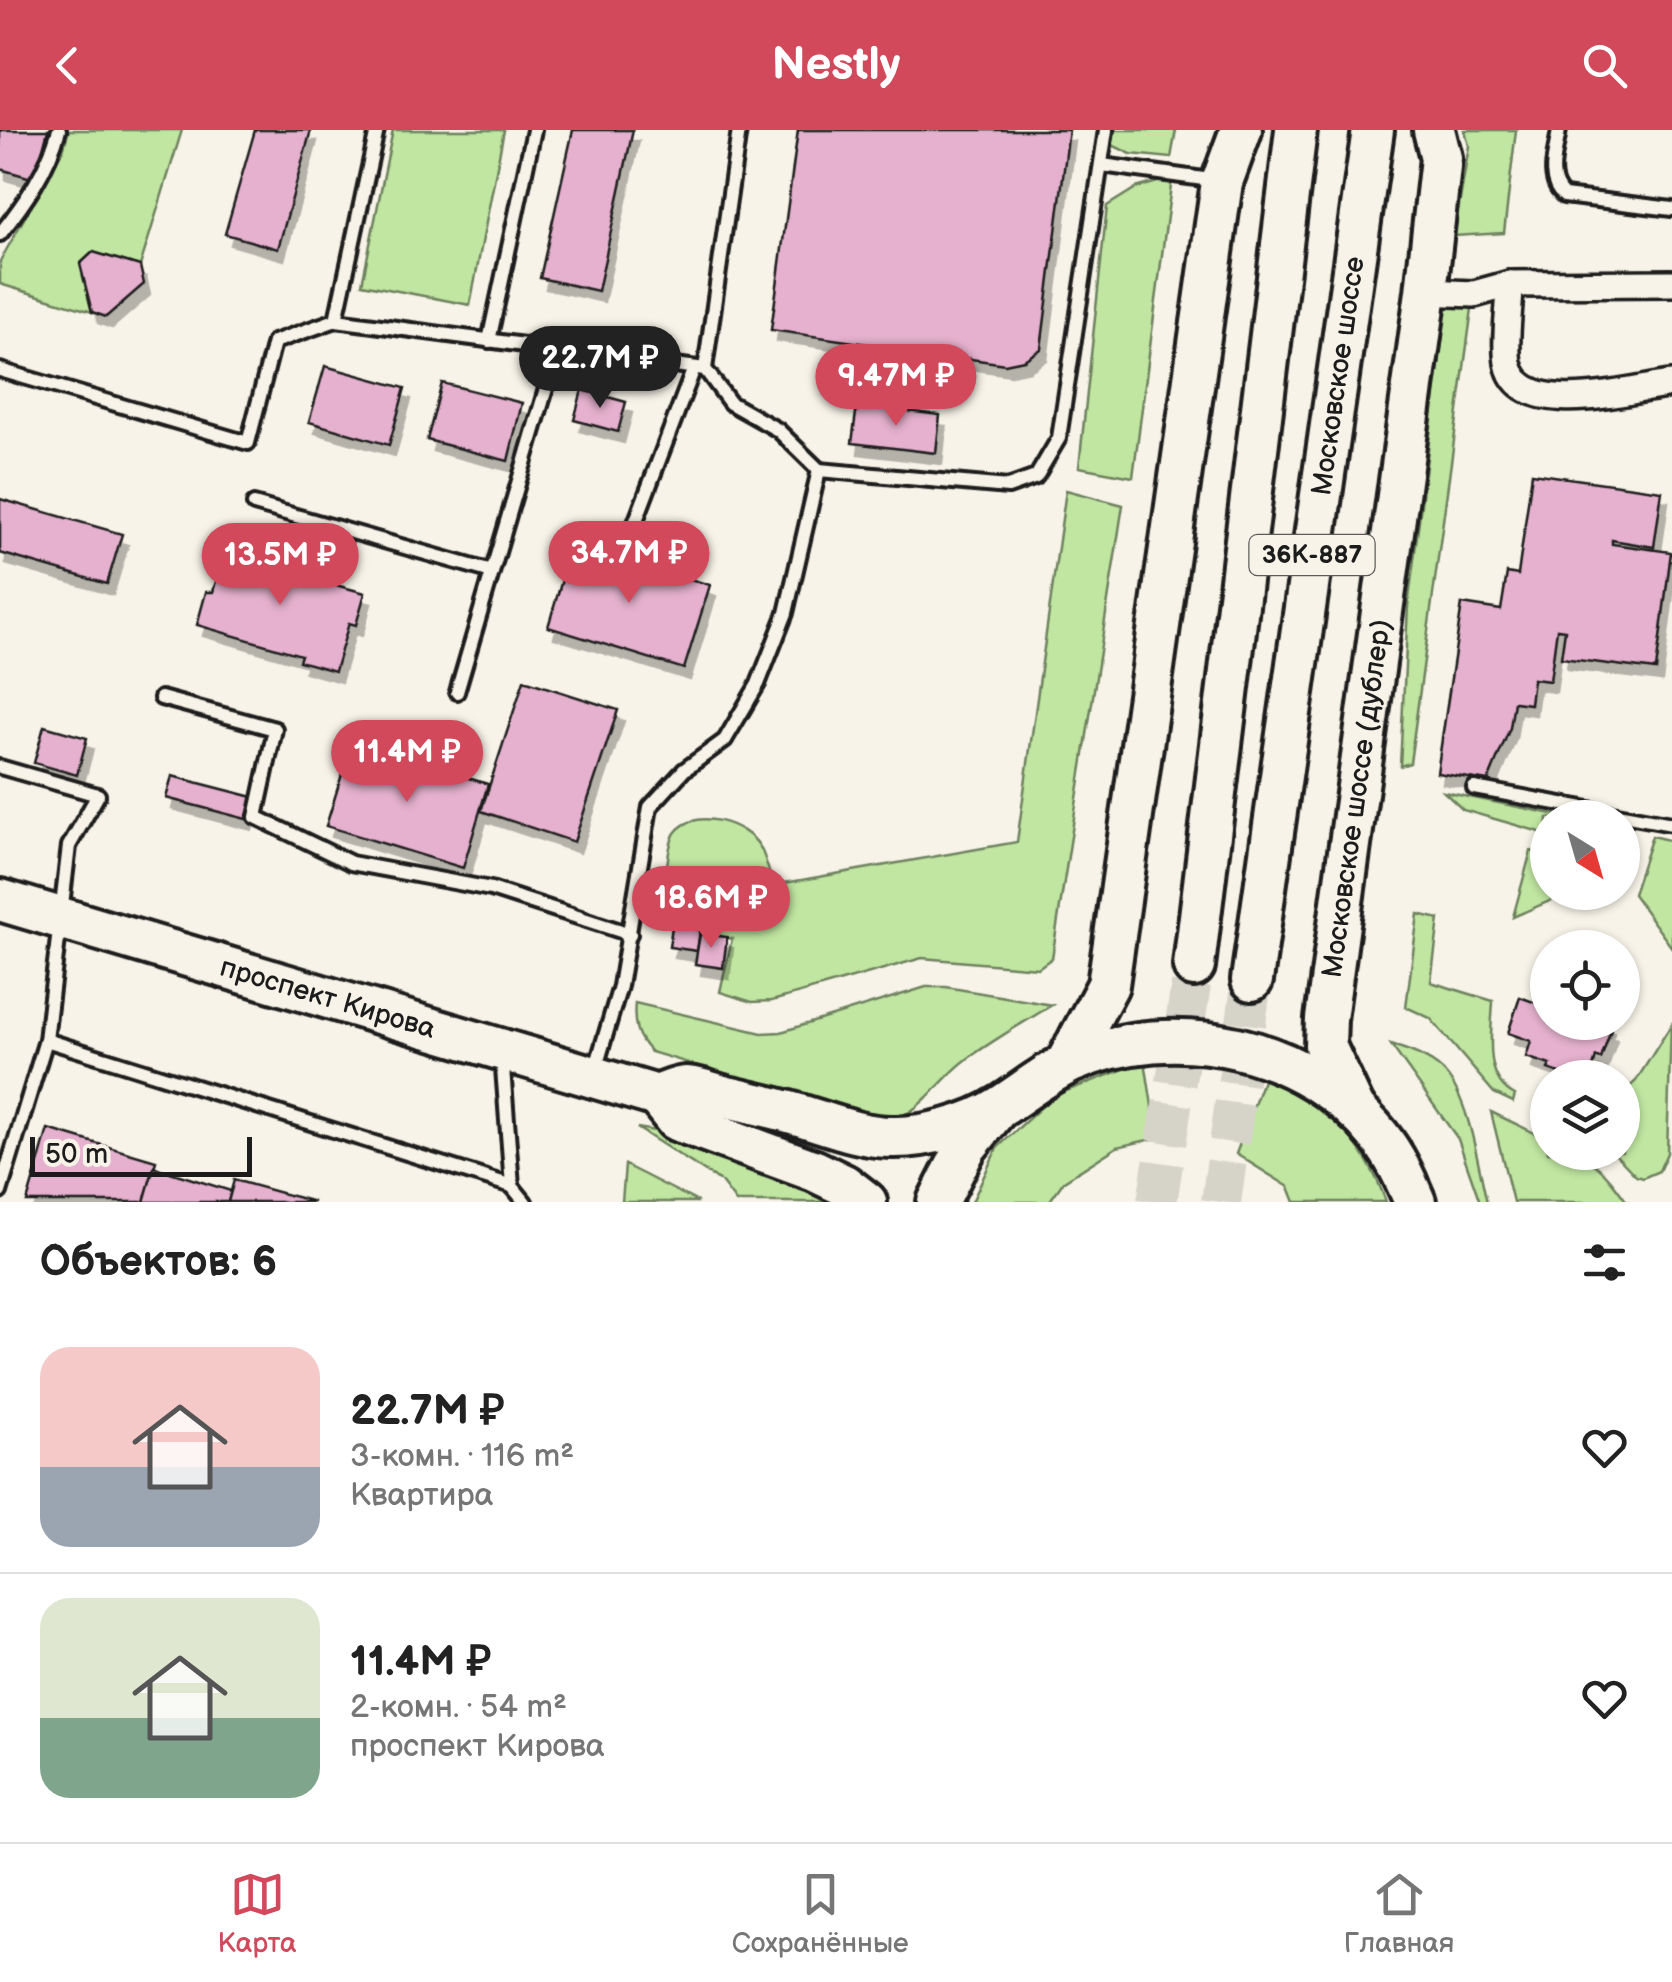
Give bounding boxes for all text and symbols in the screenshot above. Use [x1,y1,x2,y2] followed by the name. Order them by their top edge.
[40,38,95,93] icon: back
[772,38,900,93] text: Nestly
[1577,38,1632,93] icon: search
[1305,255,1371,498] street label: Московское шоссе
[508,326,692,411] pin: 22.7M ₽
[541,339,659,378] text: 22.7M ₽
[804,344,988,429] pin: 9.47M ₽
[837,357,955,396] text: 9.47M ₽
[537,521,721,606] pin: 34.7M ₽
[188,523,372,608] pin: 13.5M ₽
[570,534,688,573] text: 34.7M ₽
[1250,535,1374,575] road number: 36К-887
[224,536,336,575] text: 13.5M ₽
[1315,617,1397,980] street label: Московское шоссе (дублер)
[315,720,499,805] pin: 11.4M ₽
[353,733,461,772] text: 11.4M ₽
[1530,800,1640,910] north arrow
[1530,800,1640,1170] map controls
[619,866,803,951] pin: 18.6M ₽
[654,879,768,918] text: 18.6M ₽
[1530,930,1640,1040] button: locate
[216,950,440,1046] street label: проспект Кирова
[1530,1060,1640,1170] button: layers
[30,1132,252,1176] scale bar
[45,1138,108,1171] text: 50 m
[1577,1235,1632,1290] icon: filters
[40,1237,277,1288] text: Объектов: 6
[350,1386,505,1437] text: 22.7M ₽
[120,1387,240,1507] icon: home
[1577,1420,1632,1475] icon: heart
[350,1437,574,1476] text: 3-комн. · 116 m²
[350,1476,493,1515] text: Квартира
[350,1637,491,1688] text: 11.4M ₽
[120,1638,240,1758] icon: home
[1577,1671,1632,1726] icon: heart
[350,1688,567,1727] text: 2-комн. · 54 m²
[350,1727,605,1766] text: проспект Кирова
[218,1867,296,1960] tab: Карта
[732,1867,909,1960] tab: Сохранённые
[1344,1867,1454,1960] tab: Главная

